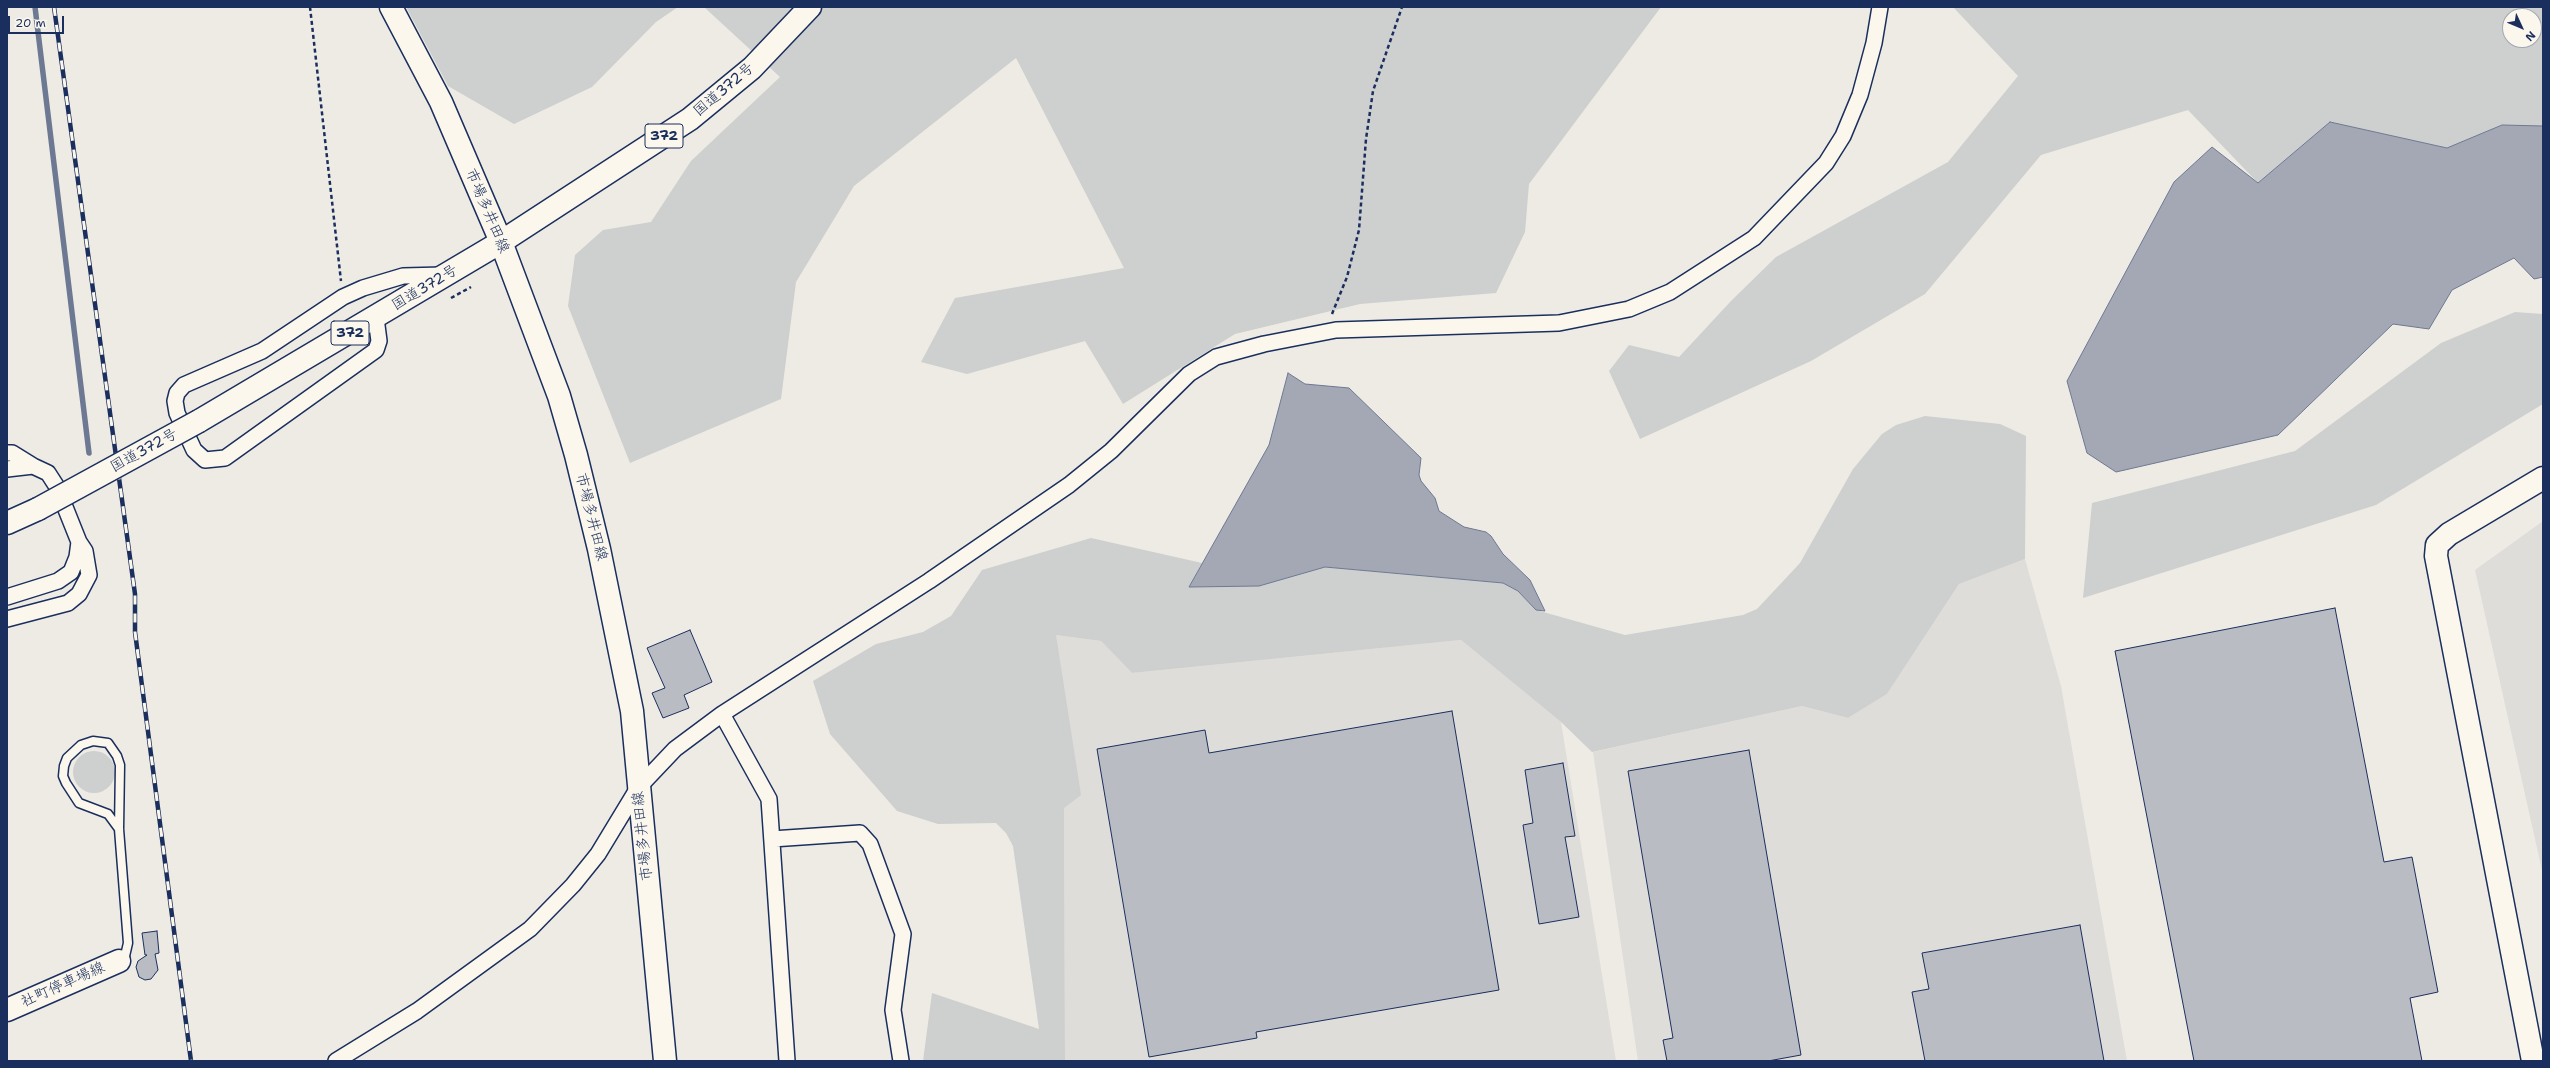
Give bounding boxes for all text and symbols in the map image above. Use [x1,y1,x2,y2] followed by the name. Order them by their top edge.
[10,8,66,34] scale bar
[2502,8,2542,48] north arrow
[15,15,46,31] text: 20 m
[2522,28,2539,44] text: N
[690,59,758,121] street label: 国道372号
[645,124,683,148] road number: 372
[461,166,513,256] street label: 市場多井田線
[389,261,461,315] street label: 国道372号
[331,321,369,345] road number: 372
[107,425,181,477] street label: 国道372号
[571,471,611,563] street label: 市場多井田線
[629,790,657,882] street label: 市場多井田線
[18,958,108,1012] street label: 社町停車場線

